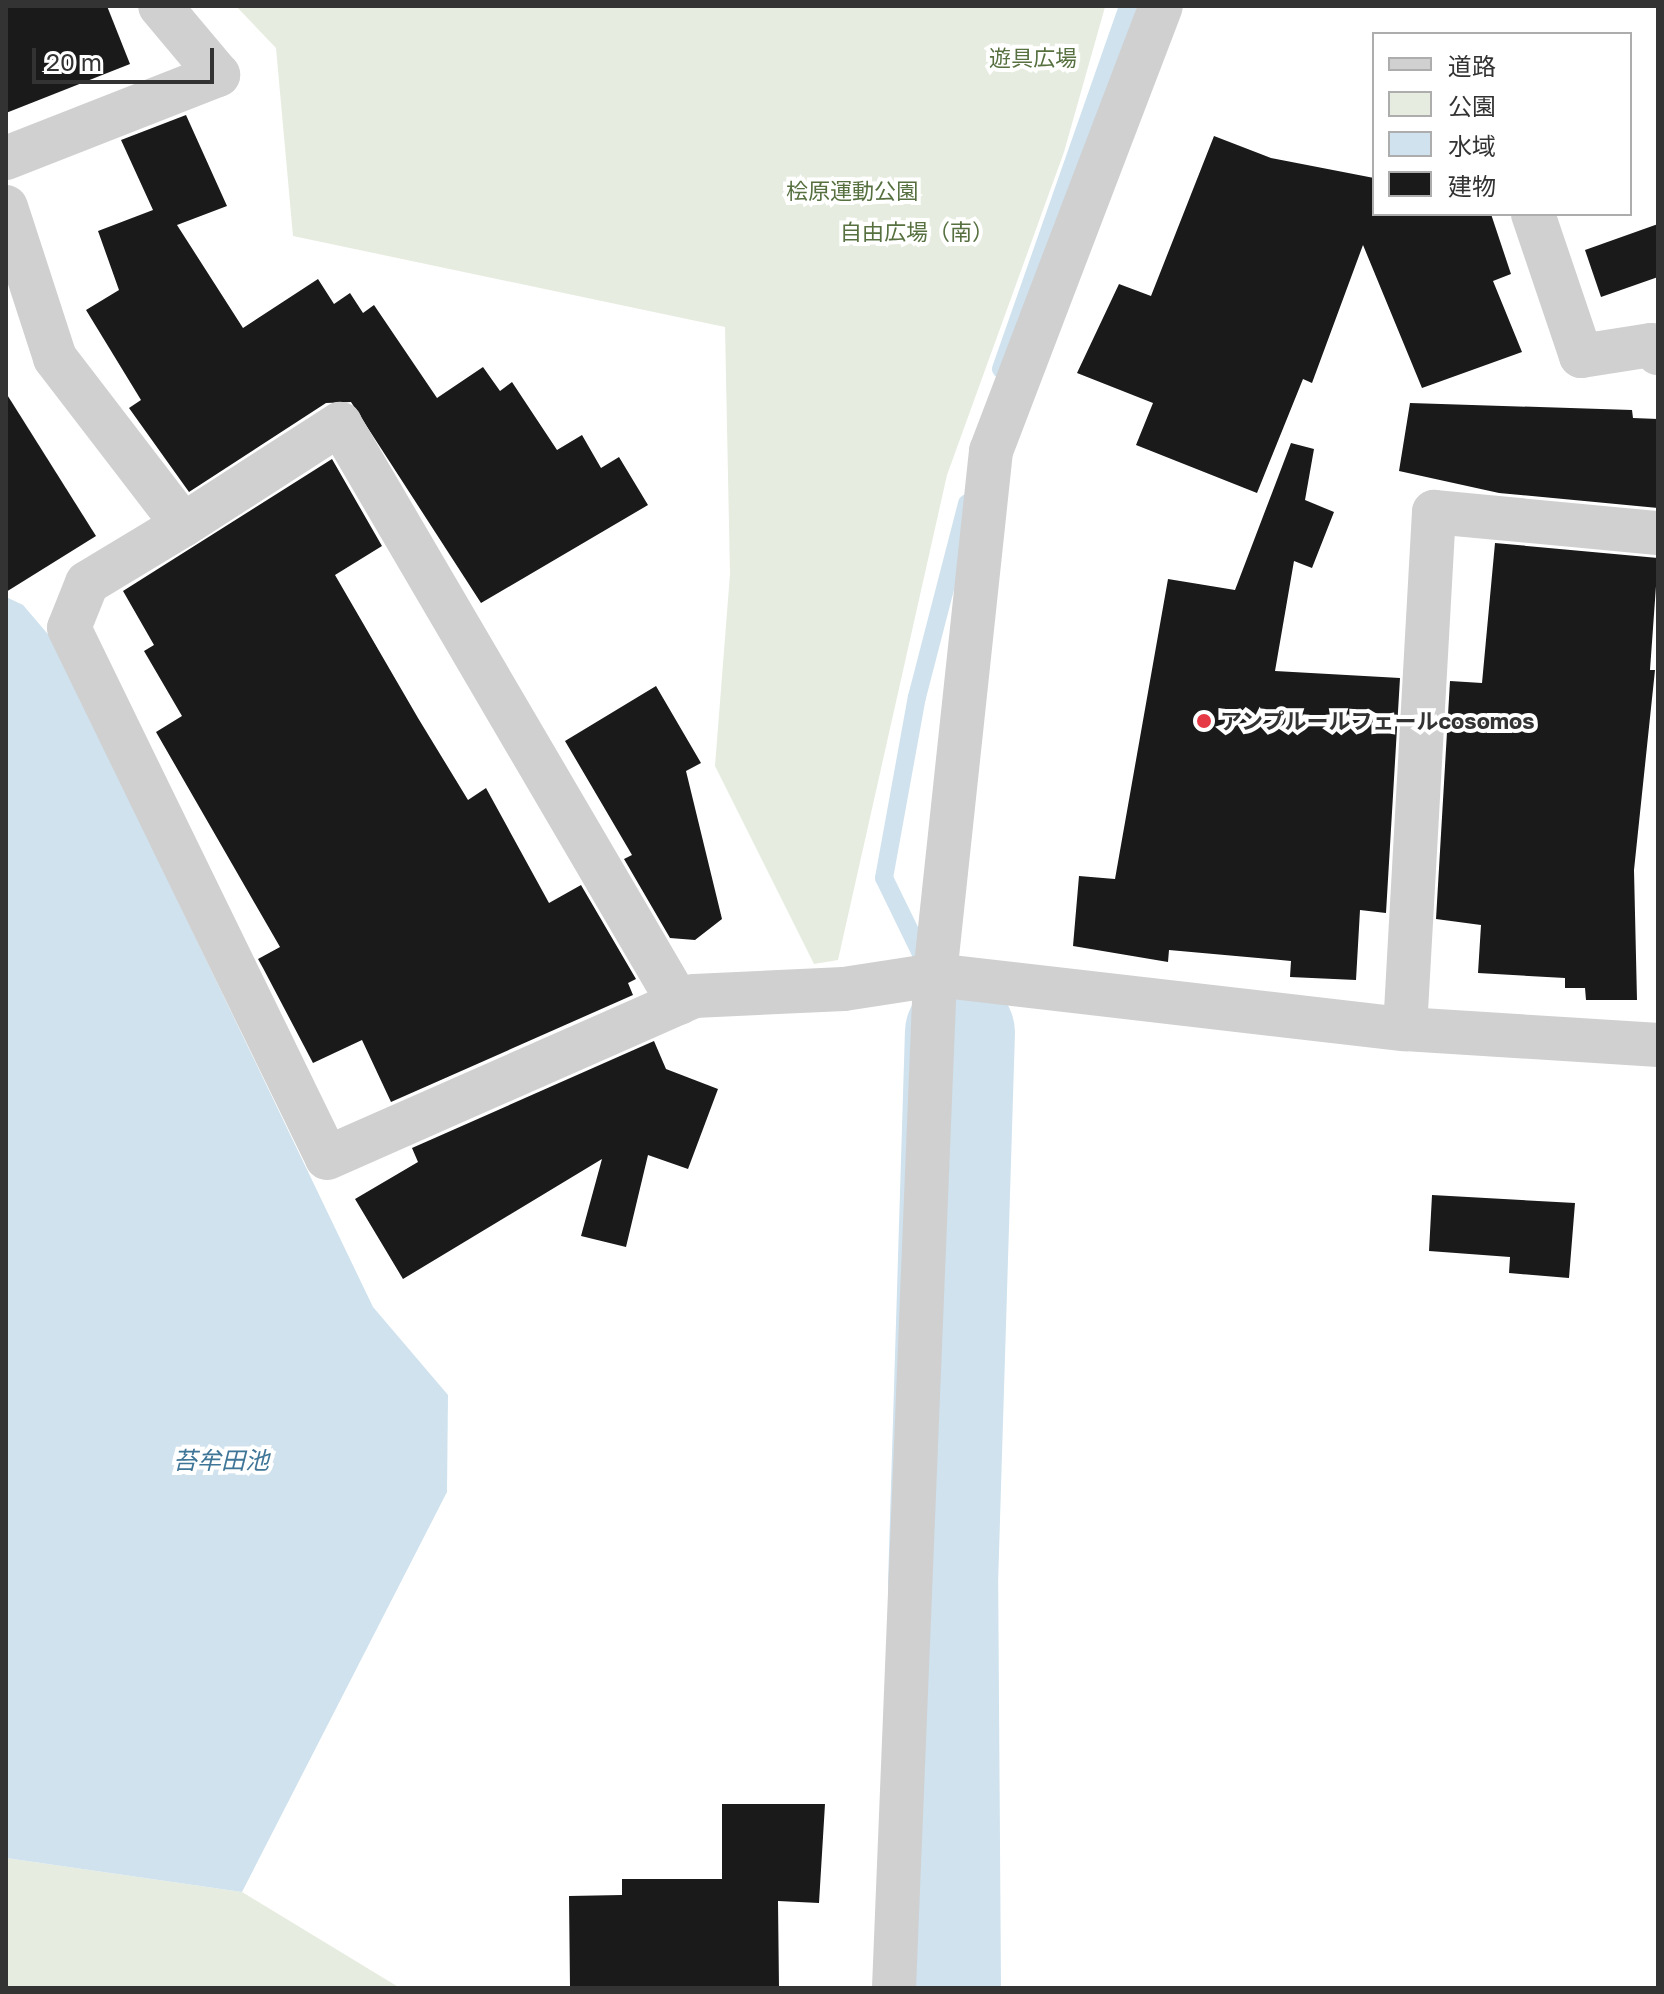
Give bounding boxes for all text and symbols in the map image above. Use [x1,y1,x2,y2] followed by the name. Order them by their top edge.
[36,32,218,82] scale bar
[1372,32,1632,216] legend
[989,45,1077,71] park label: 遊具広場
[46,47,102,76] text: 20 m
[1448,51,1496,80] text: 道路
[1448,91,1496,120] text: 公園
[1448,131,1496,160] text: 水域
[1448,171,1496,200] text: 建物
[786,178,918,204] park label: 桧原運動公園
[840,219,994,245] park label: 自由広場（南）
[1220,708,1536,734] place label: アンプルールフェールcosomos
[1195,712,1213,730] marker: アンプルールフェールcosomos
[173,1446,269,1474] water label: 苔牟田池

